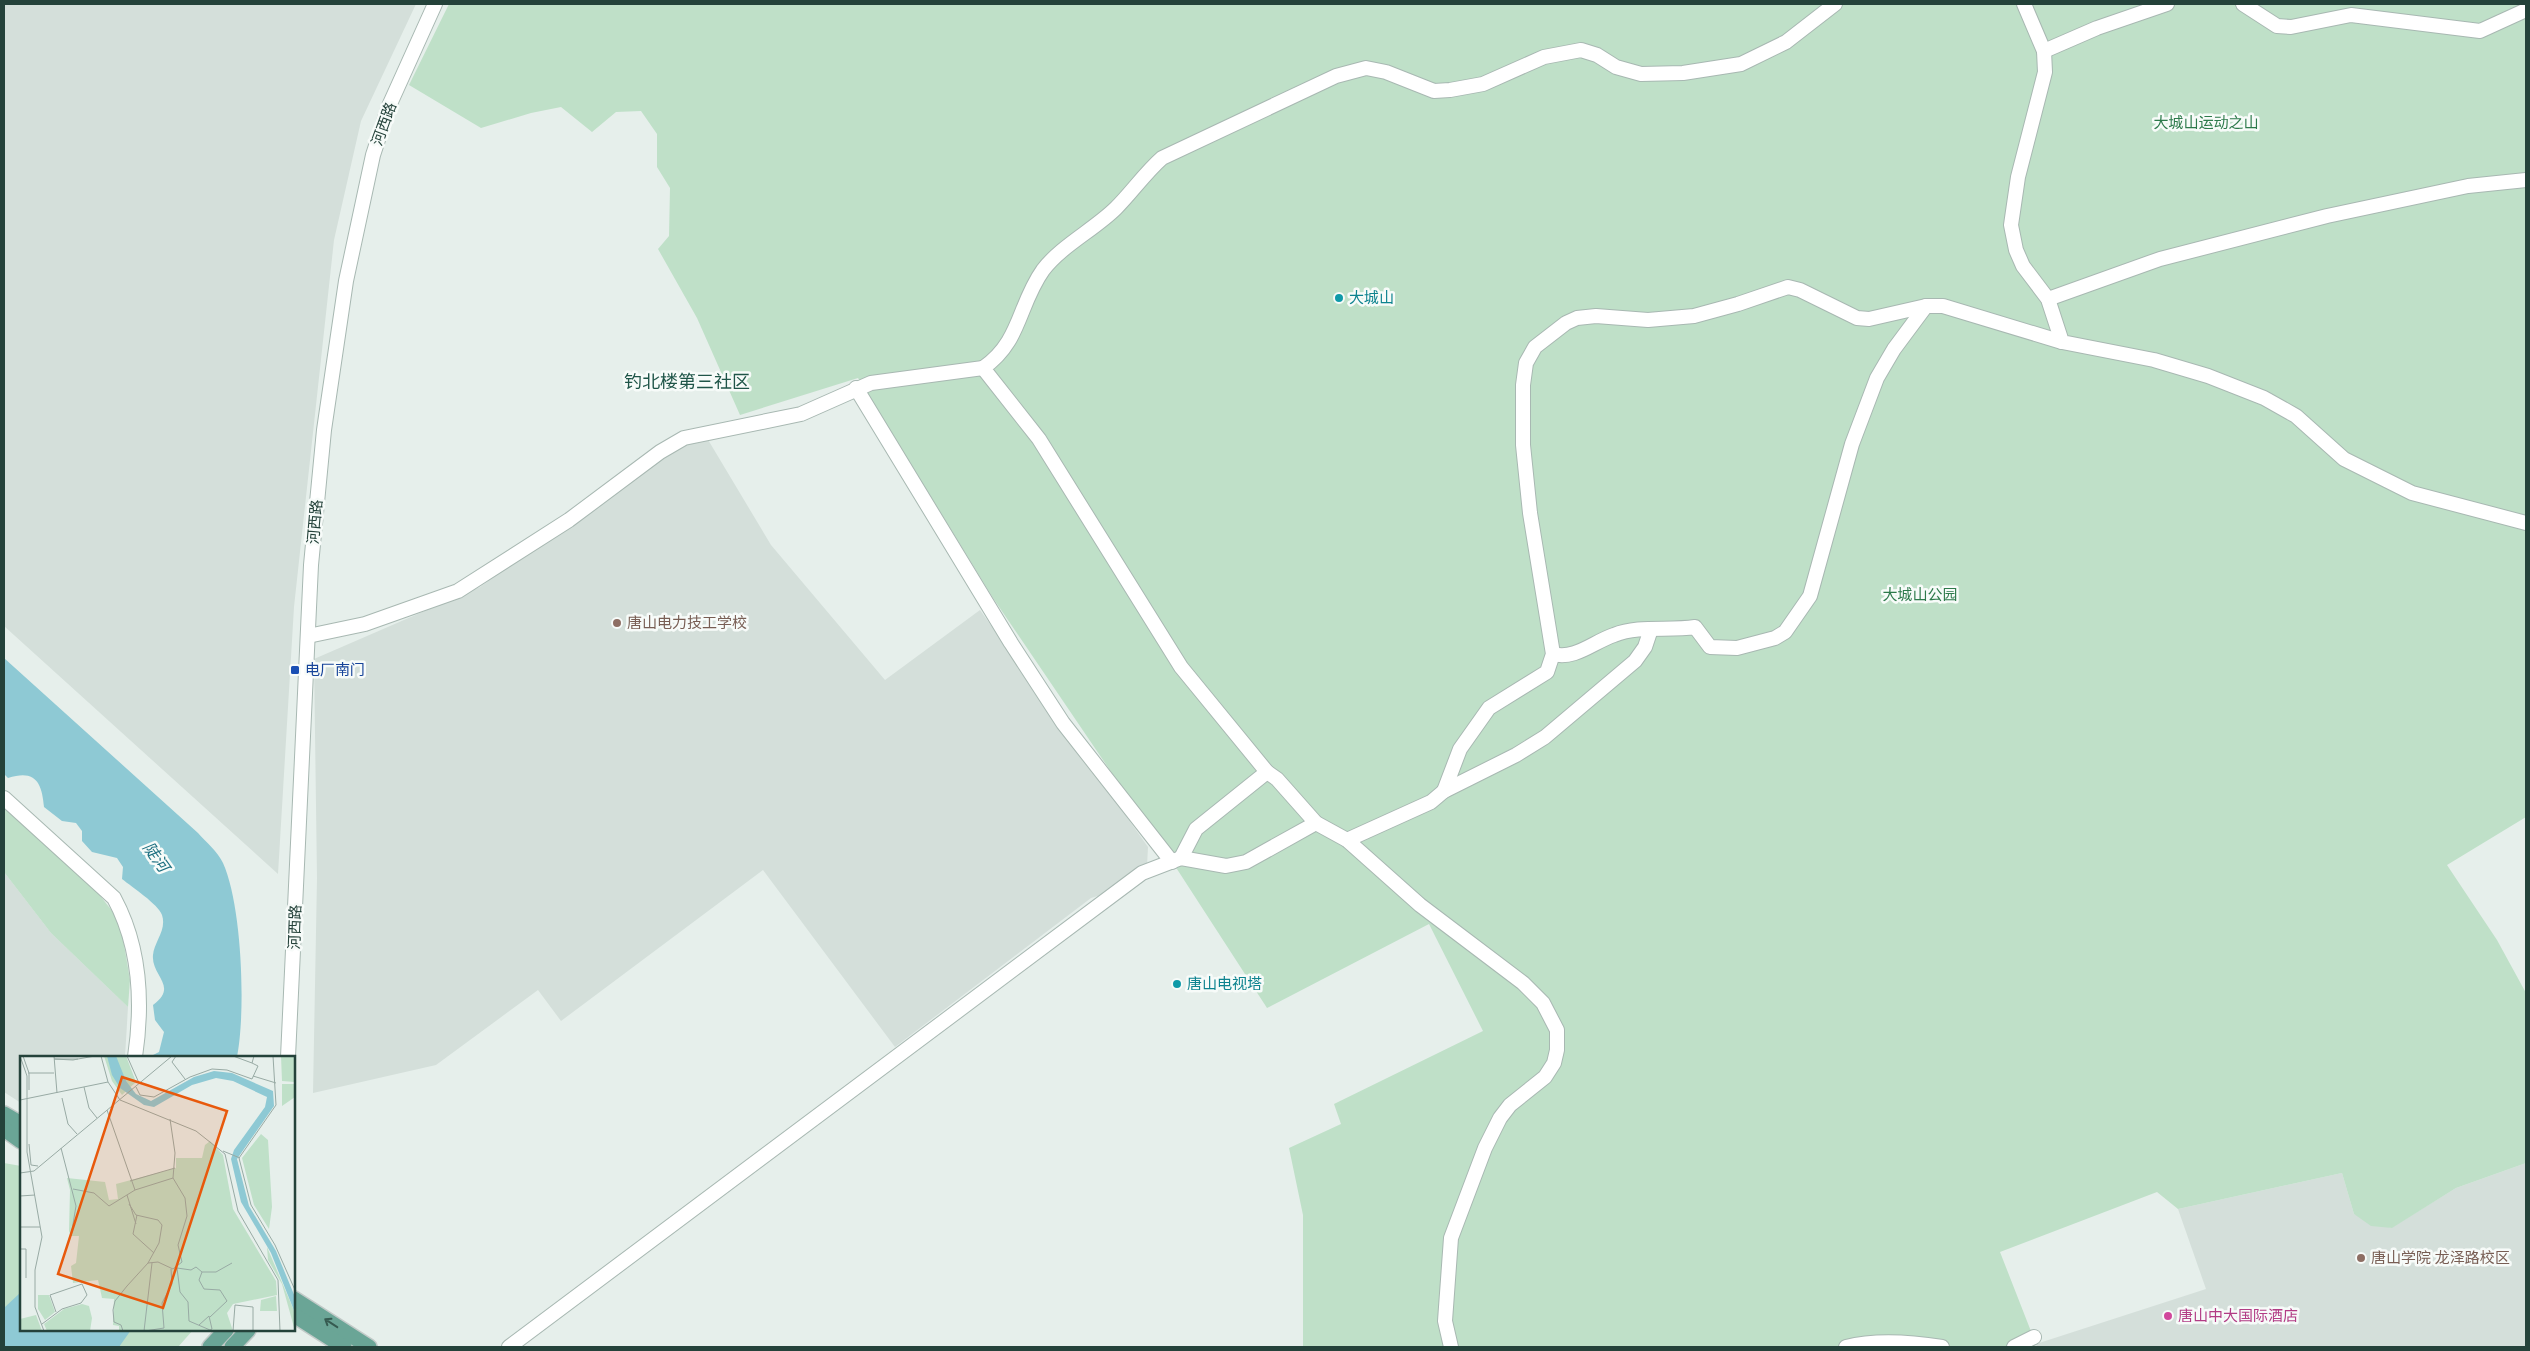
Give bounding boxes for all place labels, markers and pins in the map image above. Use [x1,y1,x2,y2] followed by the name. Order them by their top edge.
[1349,289,1394,307] place label: 大城山
[1333,292,1345,304] marker: 大城山
[627,614,747,632] place label: 唐山电力技工学校
[611,617,623,629] marker: 唐山电力技工学校
[305,661,365,679] place label: 电厂南门
[289,664,301,676] marker: 电厂南门
[1187,975,1262,993] place label: 唐山电视塔
[1171,978,1183,990] marker: 唐山电视塔
[2371,1249,2510,1267] place label: 唐山学院 龙泽路校区
[2355,1252,2367,1264] marker: 唐山学院 龙泽路校区
[2178,1307,2298,1325] place label: 唐山中大国际酒店
[2162,1310,2174,1322] marker: 唐山中大国际酒店

